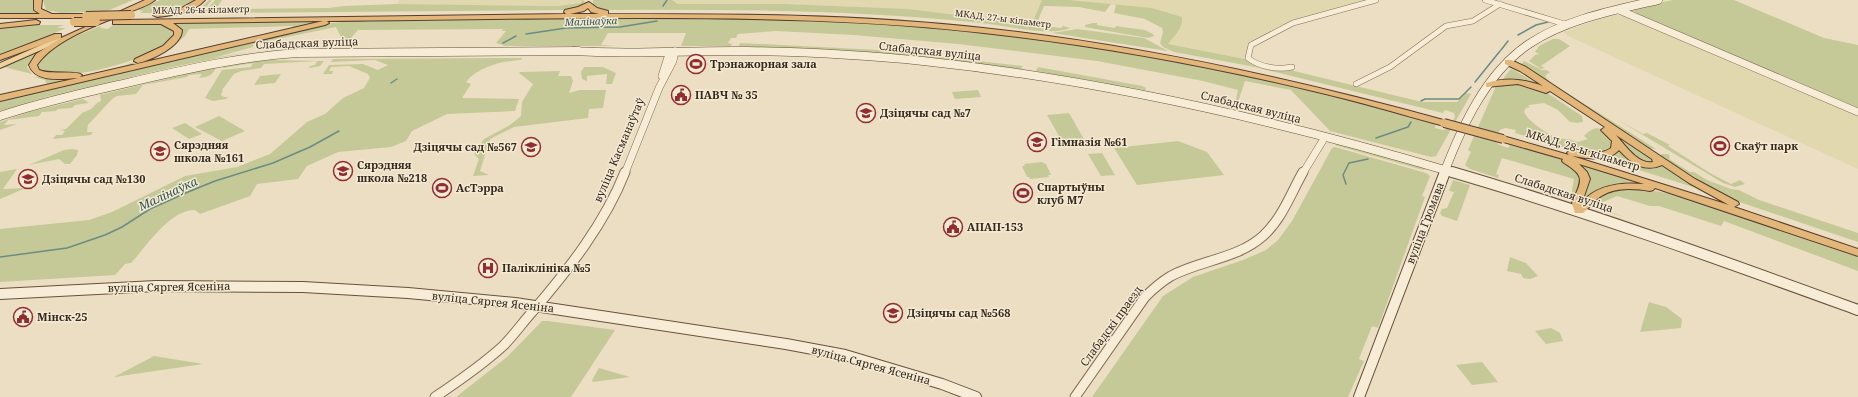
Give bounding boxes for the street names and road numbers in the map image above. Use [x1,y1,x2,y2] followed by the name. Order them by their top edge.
[152,2,250,17] street label: МКАД, 26-ы кіламетр
[954,6,1052,31] street label: МКАД, 27-ы кіламетр
[255,33,359,52] street label: Слабадская вуліца
[878,38,982,63] street label: Слабадская вуліца
[1199,87,1303,126] street label: Слабадская вуліца
[590,95,648,204] street label: вуліца Касманаўтаў
[1524,125,1642,174] street label: МКАД, 28-ы кіламетр
[1513,169,1615,216] street label: Слабадская вуліца
[1402,180,1447,266] street label: вуліца Громава
[107,278,231,295] street label: вуліца Сяргея Ясеніна
[1076,282,1145,369] street label: Слабадскі праезд
[431,288,555,315] street label: вуліца Сяргея Ясеніна
[810,341,932,388] street label: вуліца Сяргея Ясеніна

